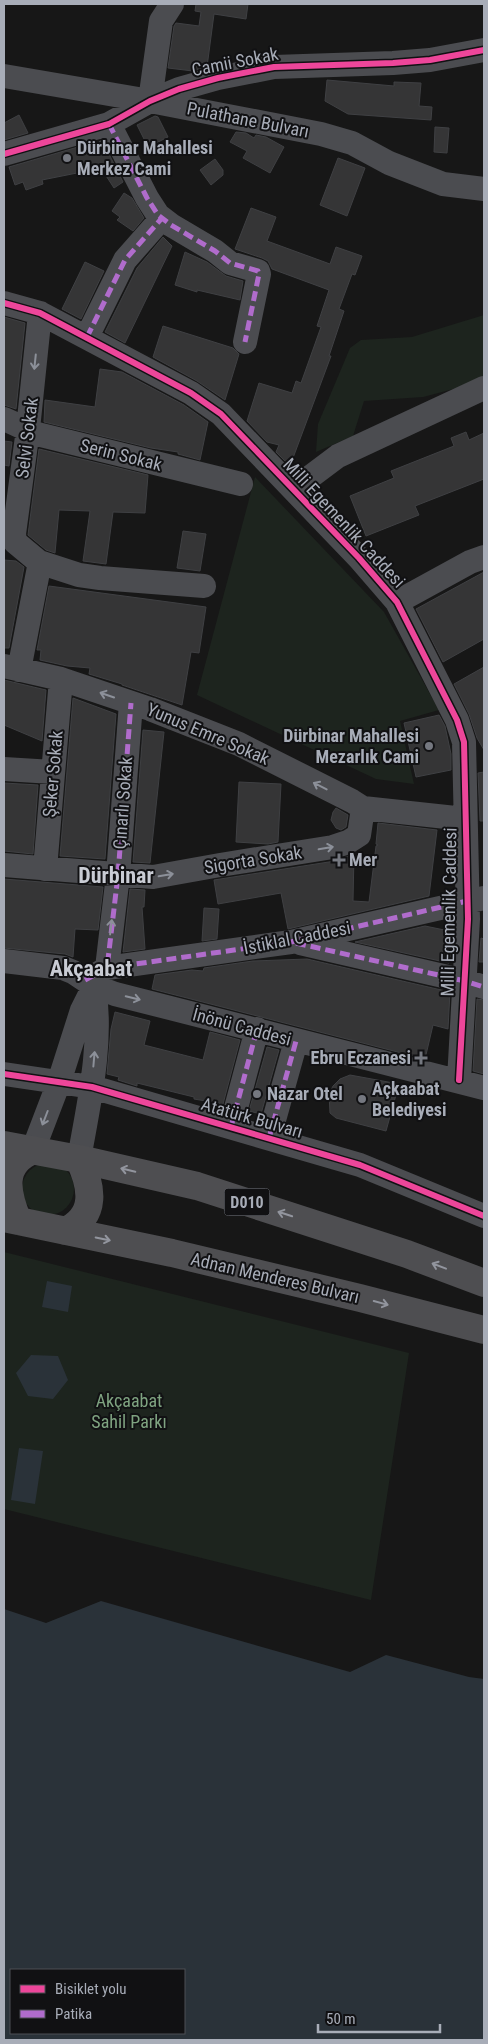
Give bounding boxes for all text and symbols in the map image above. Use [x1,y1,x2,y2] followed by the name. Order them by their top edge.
[190,43,280,80] street label: Camii Sokak
[185,97,311,142] street label: Pulathane Bulvarı
[77,137,213,179] place label: Dürbinar Mahallesi Merkez Cami
[61,152,73,164] marker: Dürbinar Mahallesi Merkez Cami
[31,353,40,369] one-way arrow
[11,396,42,479] street label: Selvi Sokak
[78,434,164,475] street label: Serin Sokak
[279,454,410,592] street label: Milli Egemenlik Caddesi
[99,689,115,699] one-way arrow
[144,698,273,769] street label: Yunus Emre Sokak
[283,725,419,767] place label: Dürbinar Mahallesi Mezarlık Cami
[38,730,67,818] street label: Şeker Sokak
[423,740,435,752] marker: Dürbinar Mahallesi Mezarlık Cami
[109,756,136,850] street label: Çınarlı Sokak
[313,781,328,790] one-way arrow
[437,827,460,997] street label: Milli Egemenlik Caddesi
[203,841,303,878] street label: Sigorta Sokak
[318,843,334,853] one-way arrow
[349,849,377,870] place label: Mer
[333,854,345,866] marker: Mer
[78,863,154,888] district label: Dürbinar
[158,870,174,880] one-way arrow
[242,917,352,958] street label: İstiklal Caddesi
[106,919,116,935] one-way arrow
[50,956,132,981] district label: Akçaabat
[124,994,140,1003] one-way arrow
[190,1003,294,1050] street label: İnönü Caddesi
[311,1047,411,1068] place label: Ebru Eczanesi
[89,1051,99,1067] one-way arrow
[415,1052,427,1064] marker: Ebru Eczanesi
[372,1078,447,1120] place label: Açkaabat Belediyesi
[267,1083,343,1104] place label: Nazar Otel
[251,1088,263,1100] marker: Nazar Otel
[199,1093,305,1142] street label: Atatürk Bulvarı
[356,1093,368,1105] marker: Açkaabat Belediyesi
[40,1110,49,1126] one-way arrow
[121,1165,137,1174] one-way arrow
[224,1188,270,1216] road number: D010
[277,1208,293,1218] one-way arrow
[94,1235,110,1244] one-way arrow
[189,1248,361,1307] street label: Adnan Menderes Bulvarı
[432,1261,447,1270] one-way arrow
[372,1299,388,1308] one-way arrow
[91,1390,167,1432] park label: Akçaabat Sahil Parkı
[10,1969,185,2034] legend
[55,1980,126,1998] text: Bisiklet yolu
[318,2002,440,2034] scale bar
[55,2005,92,2023] text: Patika
[326,2010,356,2028] text: 50 m

